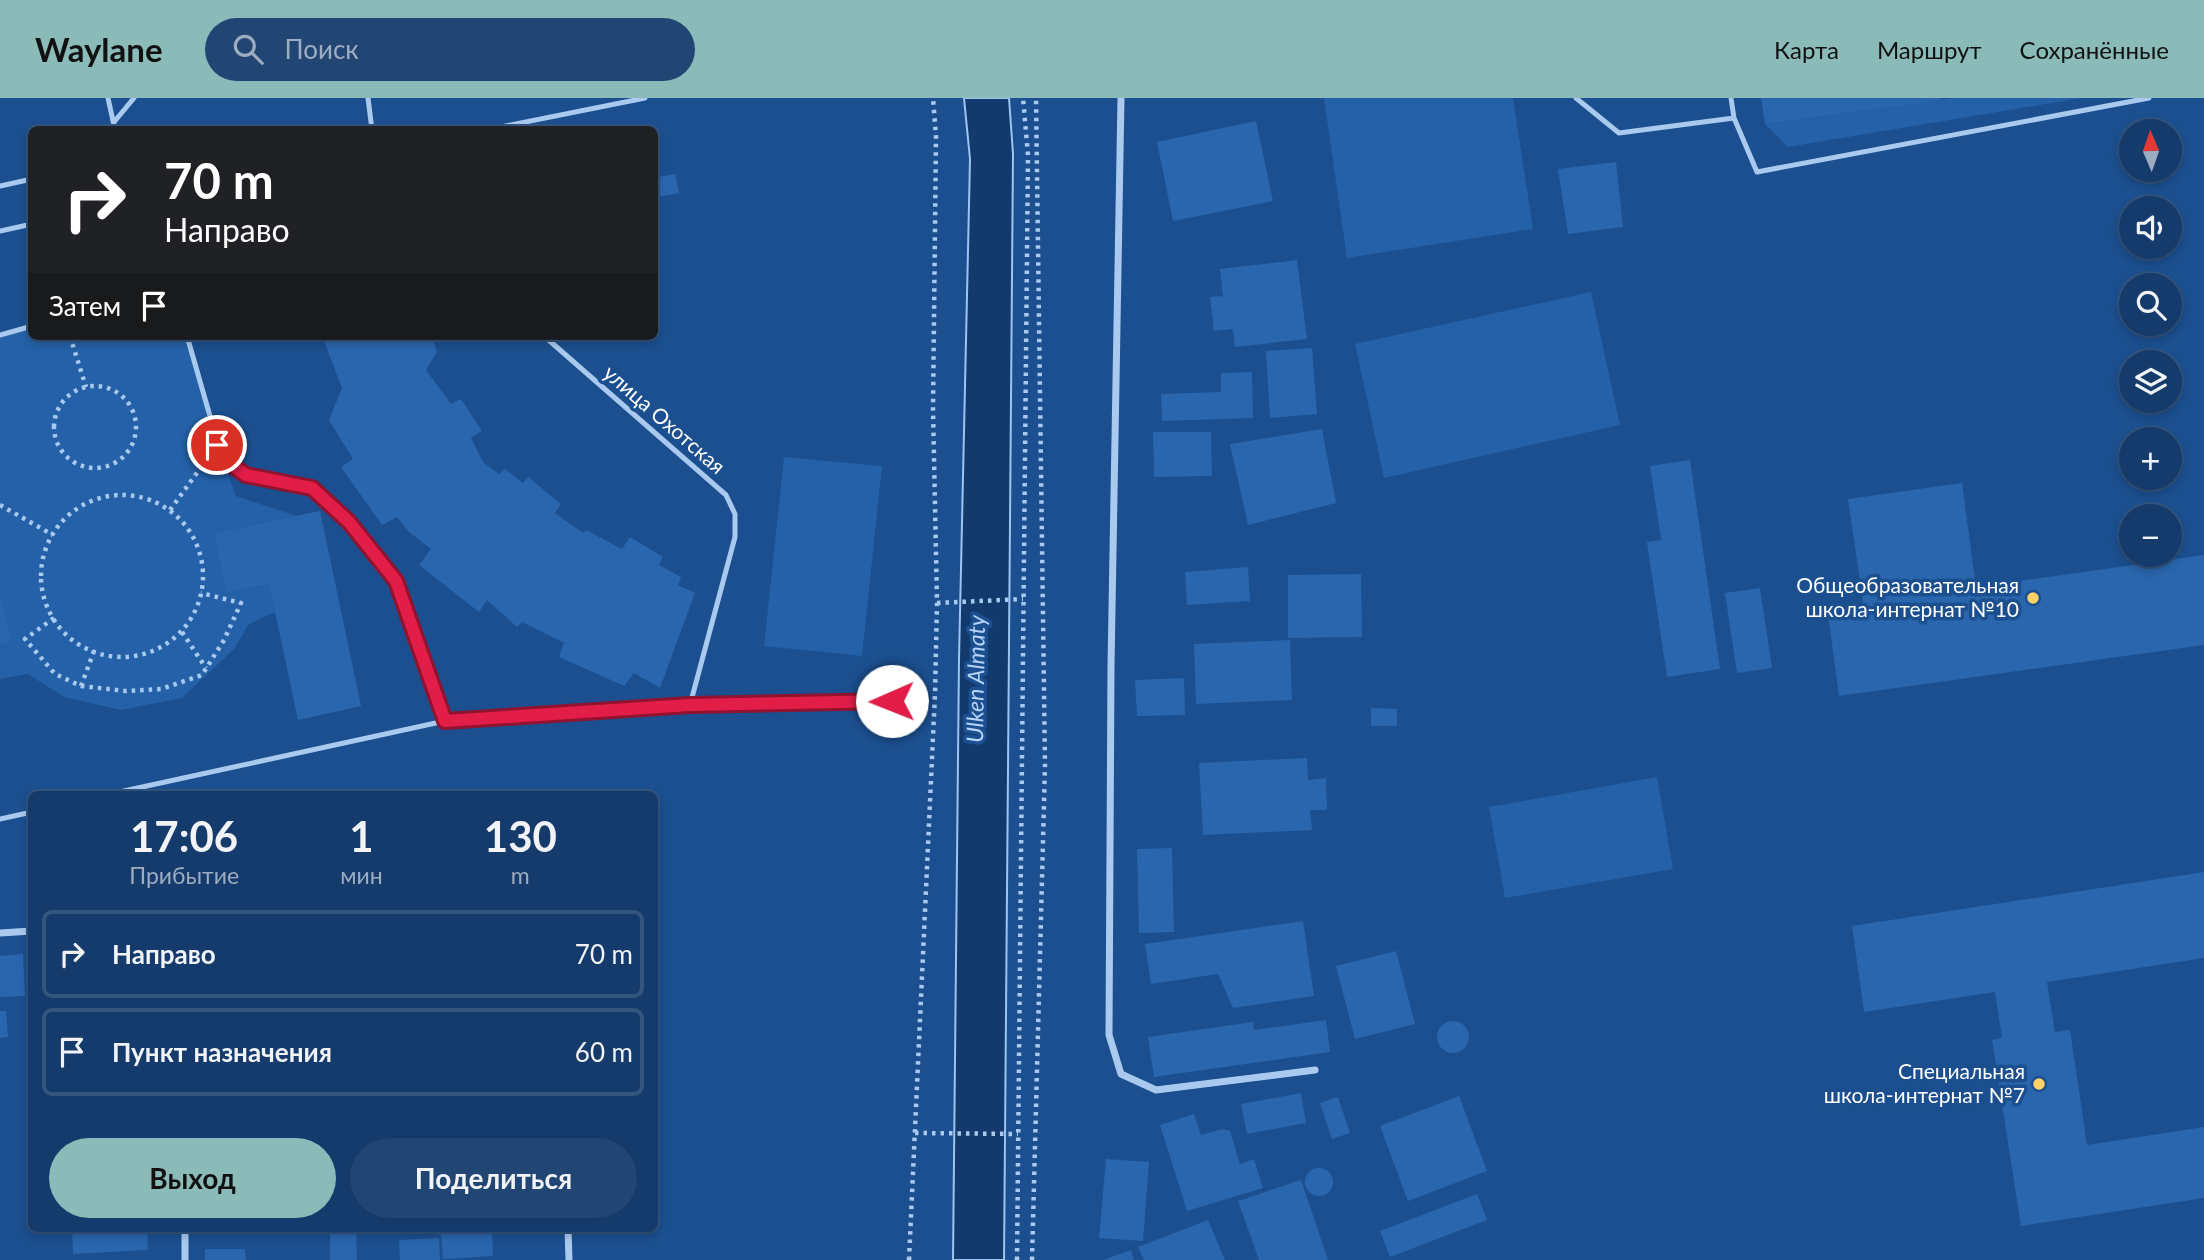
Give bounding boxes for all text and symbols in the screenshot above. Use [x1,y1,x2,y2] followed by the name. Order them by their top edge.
[205,18,695,81] search box
[35,29,163,69] text: Waylane
[229,30,267,68] icon: search
[285,33,359,65] text: Поиск
[1774,35,1839,64] text: Карта
[1877,35,1982,64] text: Маршрут
[2020,35,2169,64] text: Сохранённые
[2119,119,2182,182] north arrow
[2119,119,2182,567] map controls
[164,151,274,209] text: 70 m
[49,154,140,245] icon: right
[2119,196,2182,259] button: sound
[164,210,290,249] text: Направо
[2119,273,2182,336] button: search
[135,287,173,325] icon: arrive
[49,290,121,322] text: Затем
[2119,350,2182,413] button: layers
[599,359,731,478] street label: улица Охотская
[187,415,247,475] pin
[198,426,236,464] icon: arrive
[2119,427,2182,490] button: +
[2119,504,2182,567] button: −
[1796,572,2019,621] place label: Общеобразовательная школа-интернат №10
[2025,590,2041,606] marker: Общеобразовательная школа-интернат №10
[960,614,990,743] water label: Ulken Almaty
[855,664,929,738] position arrow
[130,811,238,861] text: 17:06
[349,811,374,861] text: 1
[484,811,557,861] text: 130
[129,861,239,889] text: Прибытие
[340,861,383,889] text: мин
[511,861,530,889] text: m
[53,935,91,973] icon: right
[112,938,216,970] text: Направо
[575,938,633,970] text: 70 m
[53,1033,91,1071] icon: arrive
[112,1036,332,1068] text: Пункт назначения
[575,1036,633,1068] text: 60 m
[1824,1058,2025,1107] place label: Специальная школа-интернат №7
[2031,1076,2047,1092] marker: Специальная школа-интернат №7
[49,1138,336,1218] button: Выход
[350,1138,637,1218] button: Поделиться

